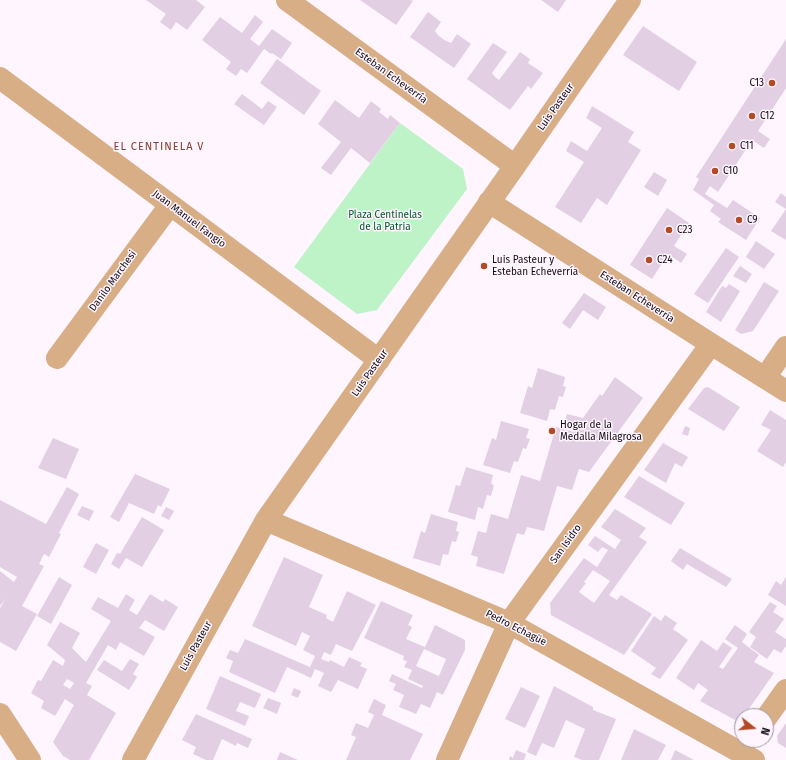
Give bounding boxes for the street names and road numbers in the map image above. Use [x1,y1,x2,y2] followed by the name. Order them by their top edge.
[353,46,429,106] street label: Esteban Echeverría
[535,81,577,133] street label: Luis Pasteur
[150,188,228,250] street label: Juan Manuel Fangio
[87,248,139,314] street label: Danilo Marchesi
[598,268,676,326] street label: Esteban Echeverría
[349,347,391,399] street label: Luis Pasteur
[548,522,584,566] street label: San Isidro
[484,608,548,648] street label: Pedro Echagüe
[178,619,214,673] street label: Luis Pasteur

